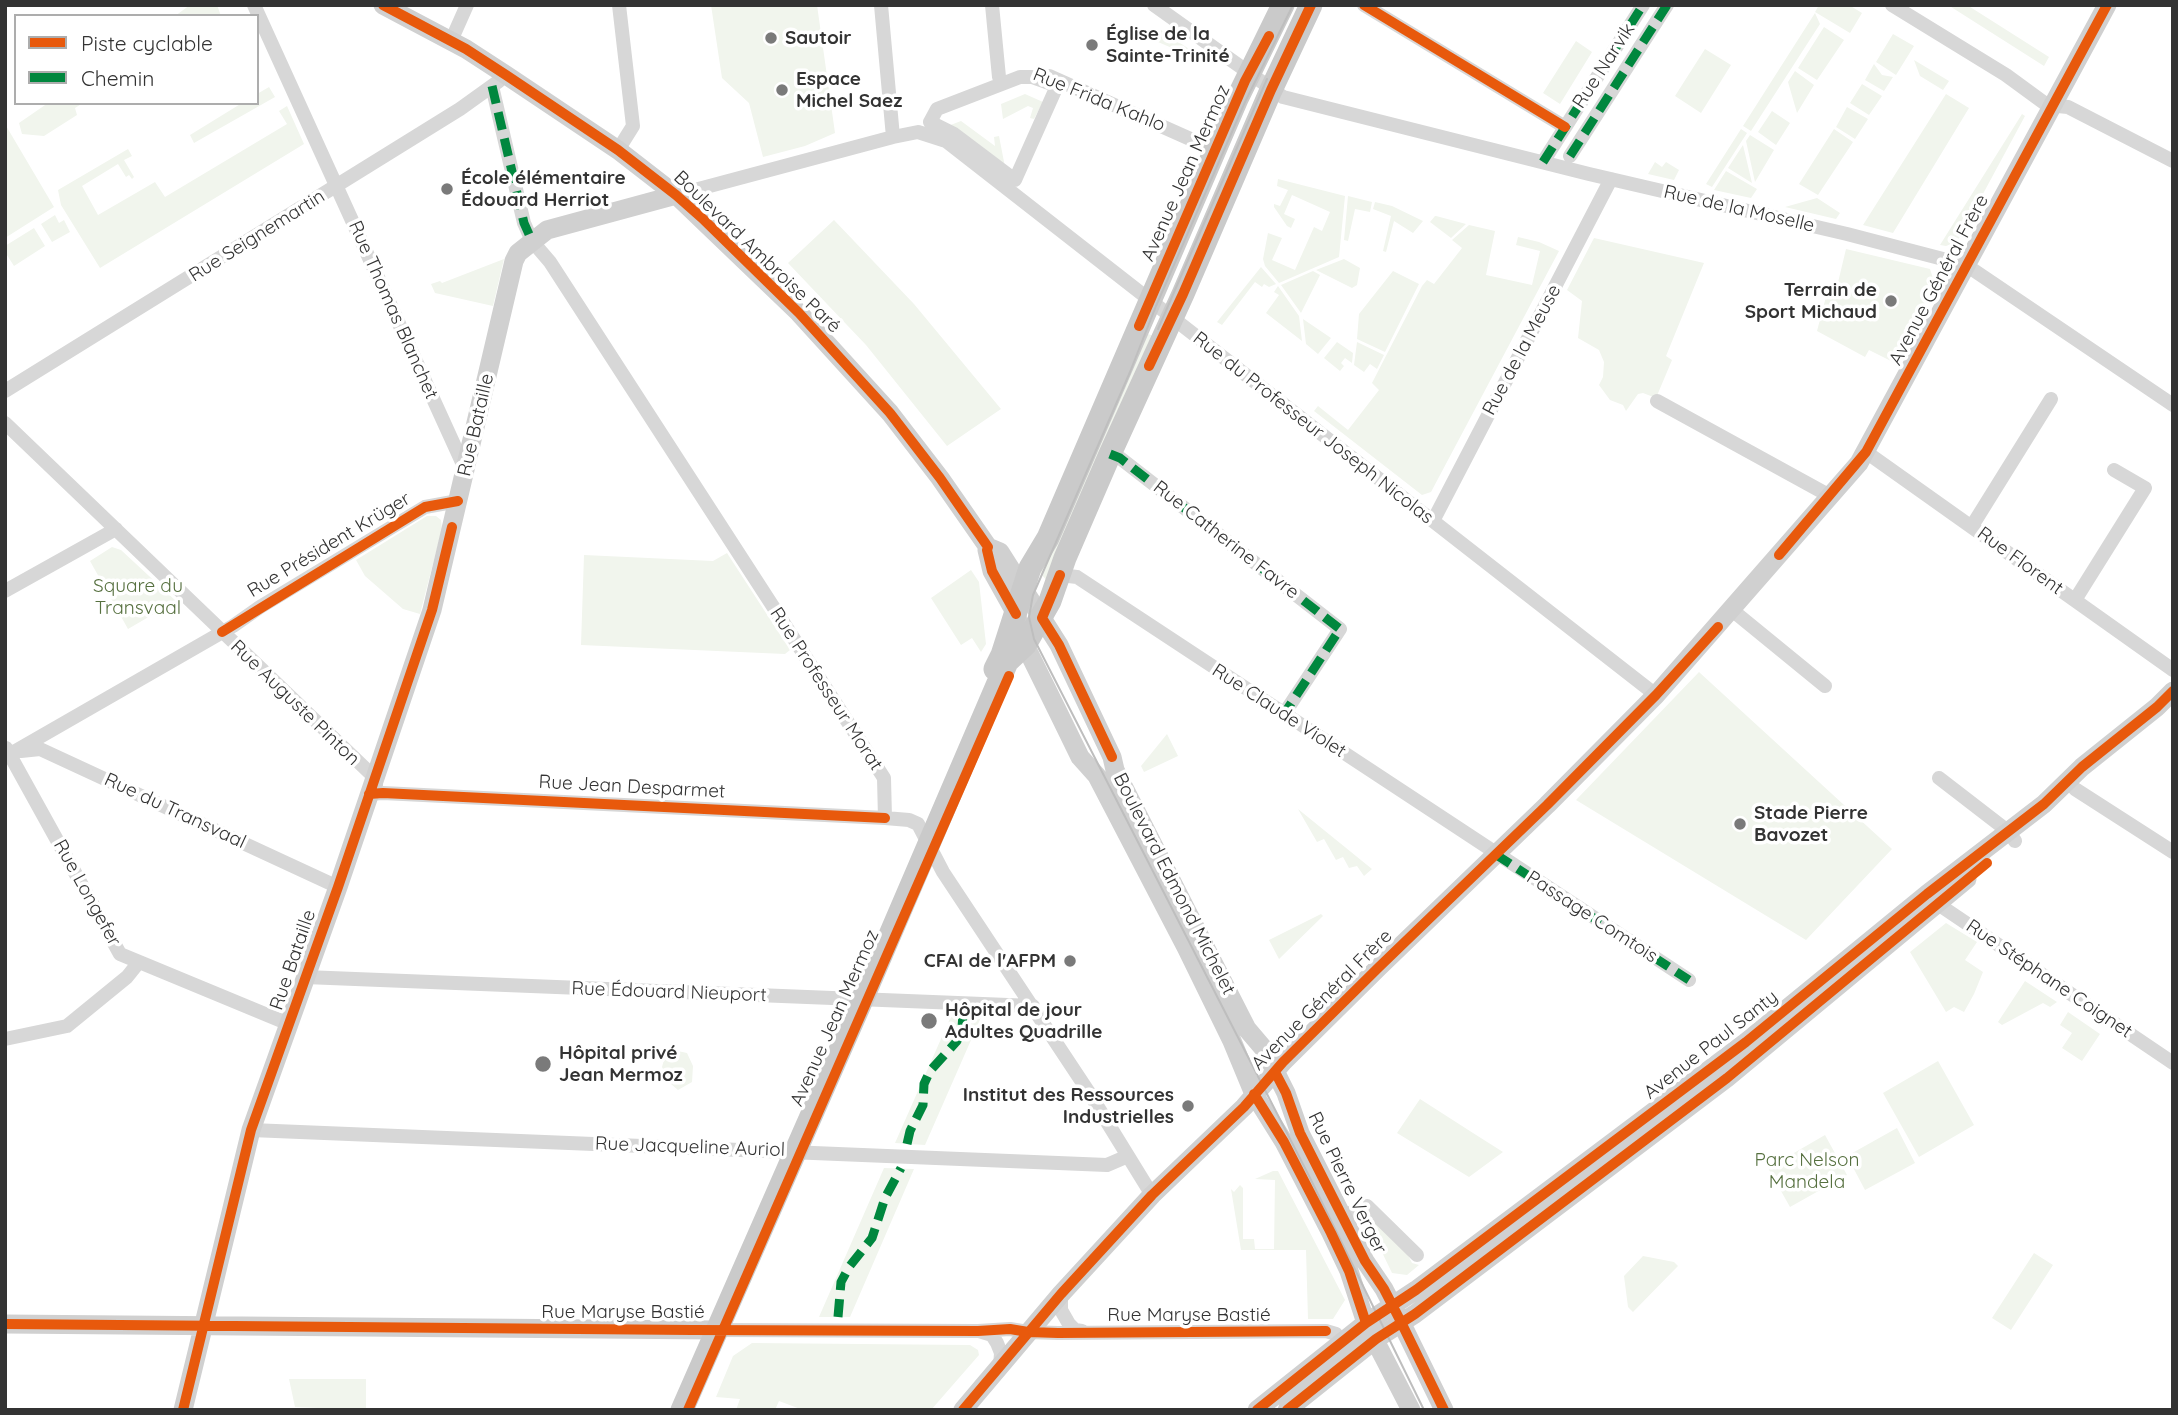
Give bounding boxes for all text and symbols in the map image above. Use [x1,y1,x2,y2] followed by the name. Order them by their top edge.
[14,14,259,105] legend
[1568,19,1640,113] street label: Rue Narvik
[1106,23,1230,67] place label: Église de la Sainte-Trinité
[785,27,851,49] place label: Sautoir
[81,30,213,56] text: Piste cyclable
[763,30,779,46] marker: Sautoir
[1084,37,1100,53] marker: Église de la Sainte-Trinité
[1030,63,1168,137] street label: Rue Frida Kahlo
[81,65,154,91] text: Chemin
[796,68,902,112] place label: Espace Michel Saez
[1137,81,1235,265] street label: Avenue Jean Mermoz
[774,82,790,98] marker: Espace Michel Saez
[669,166,845,338] street label: Boulevard Ambroise Paré
[461,167,626,211] place label: École élémentaire Édouard Herriot
[439,181,455,197] marker: École élémentaire Édouard Herriot
[1661,181,1817,237] street label: Rue de la Moselle
[185,185,329,287] street label: Rue Seignemartin
[1884,191,1994,369] street label: Avenue Général Frère
[343,217,443,403] street label: Rue Thomas Blanchet
[1745,279,1877,323] place label: Terrain de Sport Michaud
[1478,281,1566,419] street label: Rue de la Meuse
[1883,293,1899,309] marker: Terrain de Sport Michaud
[1188,327,1438,529] street label: Rue du Professeur Joseph Nicolas
[453,372,499,478] street label: Rue Bataille
[1149,476,1303,604] street label: Rue Catherine Favre
[243,487,415,603] street label: Rue Président Krüger
[1973,522,2067,600] street label: Rue Florent
[93,575,183,619] park label: Square du Transvaal
[765,603,887,775] street label: Rue Professeur Morat
[226,635,364,771] street label: Rue Auguste Pinton
[1208,659,1350,763] street label: Rue Claude Violet
[101,768,249,854] street label: Rue du Transvaal
[1108,769,1240,999] street label: Boulevard Edmond Michelet
[538,771,726,803] street label: Rue Jean Desparmet
[1754,802,1868,846] place label: Stade Pierre Bavozet
[1732,816,1748,832] marker: Stade Pierre Bavozet
[48,836,126,950] street label: Rue Longefer
[1522,866,1662,968] street label: Passage Comtois
[265,907,321,1013] street label: Rue Bataille
[1961,915,2137,1043] street label: Rue Stéphane Coignet
[1247,925,1397,1075] street label: Avenue Général Frère
[786,926,884,1110] street label: Avenue Jean Mermoz
[924,950,1056,972] place label: CFAI de l'AFPM
[1062,953,1078,969] marker: CFAI de l'AFPM
[571,977,767,1007] street label: Rue Édouard Nieuport
[1640,986,1782,1104] street label: Avenue Paul Santy
[945,999,1102,1043] place label: Hôpital de jour Adultes Quadrille
[919,1011,939,1031] marker: Hôpital de jour Adultes Quadrille
[559,1042,683,1086] place label: Hôpital privé Jean Mermoz
[533,1054,553,1074] marker: Hôpital privé Jean Mermoz
[963,1084,1174,1128] place label: Institut des Ressources Industrielles
[1180,1098,1196,1114] marker: Institut des Ressources Industrielles
[1303,1108,1391,1258] street label: Rue Pierre Verger
[595,1132,785,1162] street label: Rue Jacqueline Auriol
[1755,1149,1859,1193] park label: Parc Nelson Mandela
[541,1301,705,1323] street label: Rue Maryse Bastié
[1107,1304,1271,1326] street label: Rue Maryse Bastié

